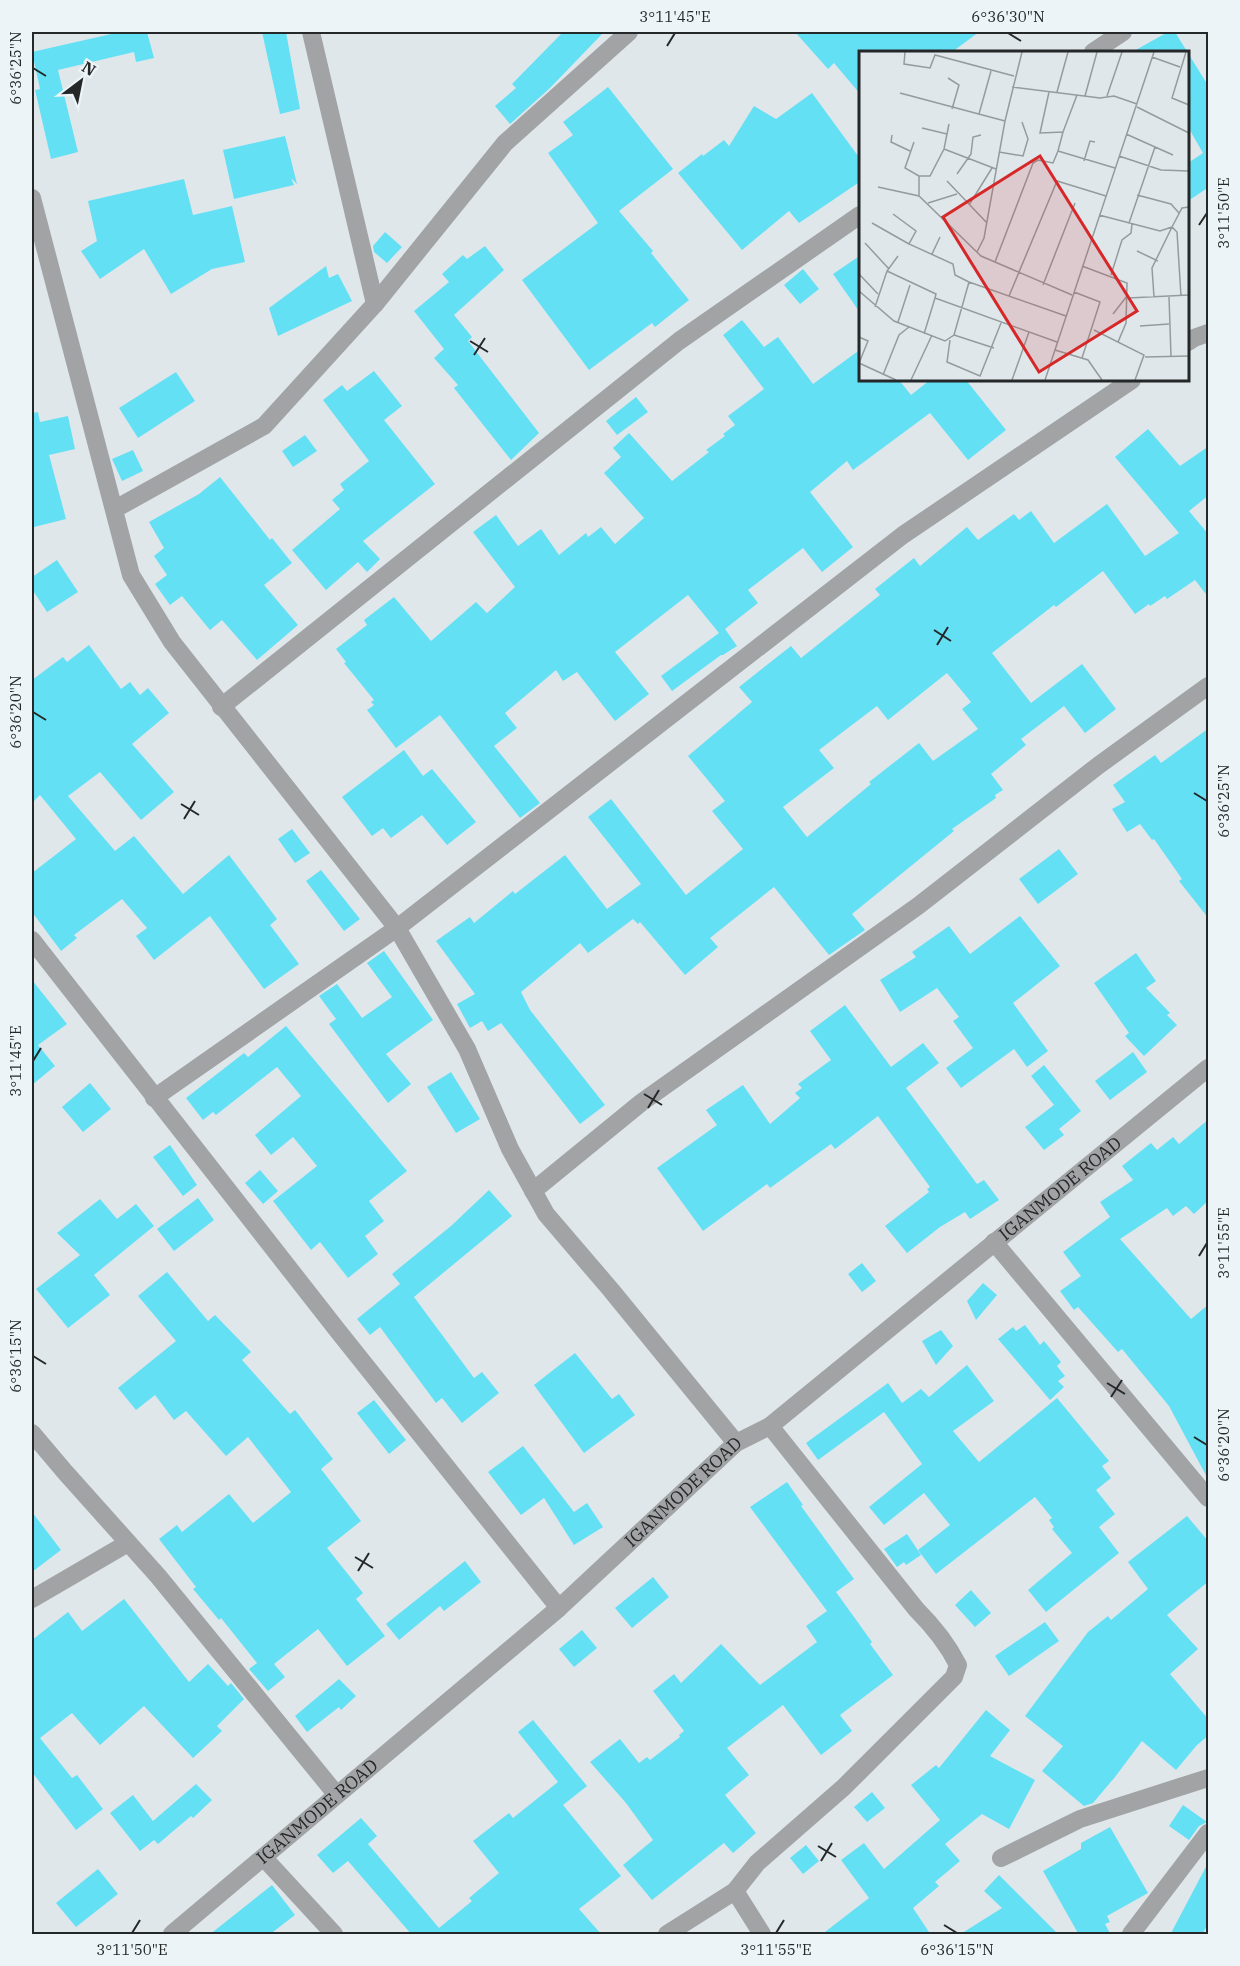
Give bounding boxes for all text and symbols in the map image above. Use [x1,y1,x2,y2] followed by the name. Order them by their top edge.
[639,7,711,26] text: 3°11'45"E
[971,7,1045,26] text: 6°36'30"N
[6,31,25,105] text: 6°36'25"N
[51,51,111,111] north arrow
[859,51,1189,381] inset map
[78,56,100,80] text: N
[1214,177,1233,249] text: 3°11'50"E
[6,675,25,749] text: 6°36'20"N
[1214,764,1233,838] text: 6°36'25"N
[6,1025,25,1097] text: 3°11'45"E
[994,1131,1126,1245] street label: IGANMODE ROAD
[1214,1207,1233,1279] text: 3°11'55"E
[6,1319,25,1393] text: 6°36'15"N
[1214,1408,1233,1482] text: 6°36'20"N
[620,1432,746,1552] street label: IGANMODE ROAD
[251,1753,382,1869] street label: IGANMODE ROAD
[96,1940,168,1959] text: 3°11'50"E
[740,1940,812,1959] text: 3°11'55"E
[920,1940,994,1959] text: 6°36'15"N

